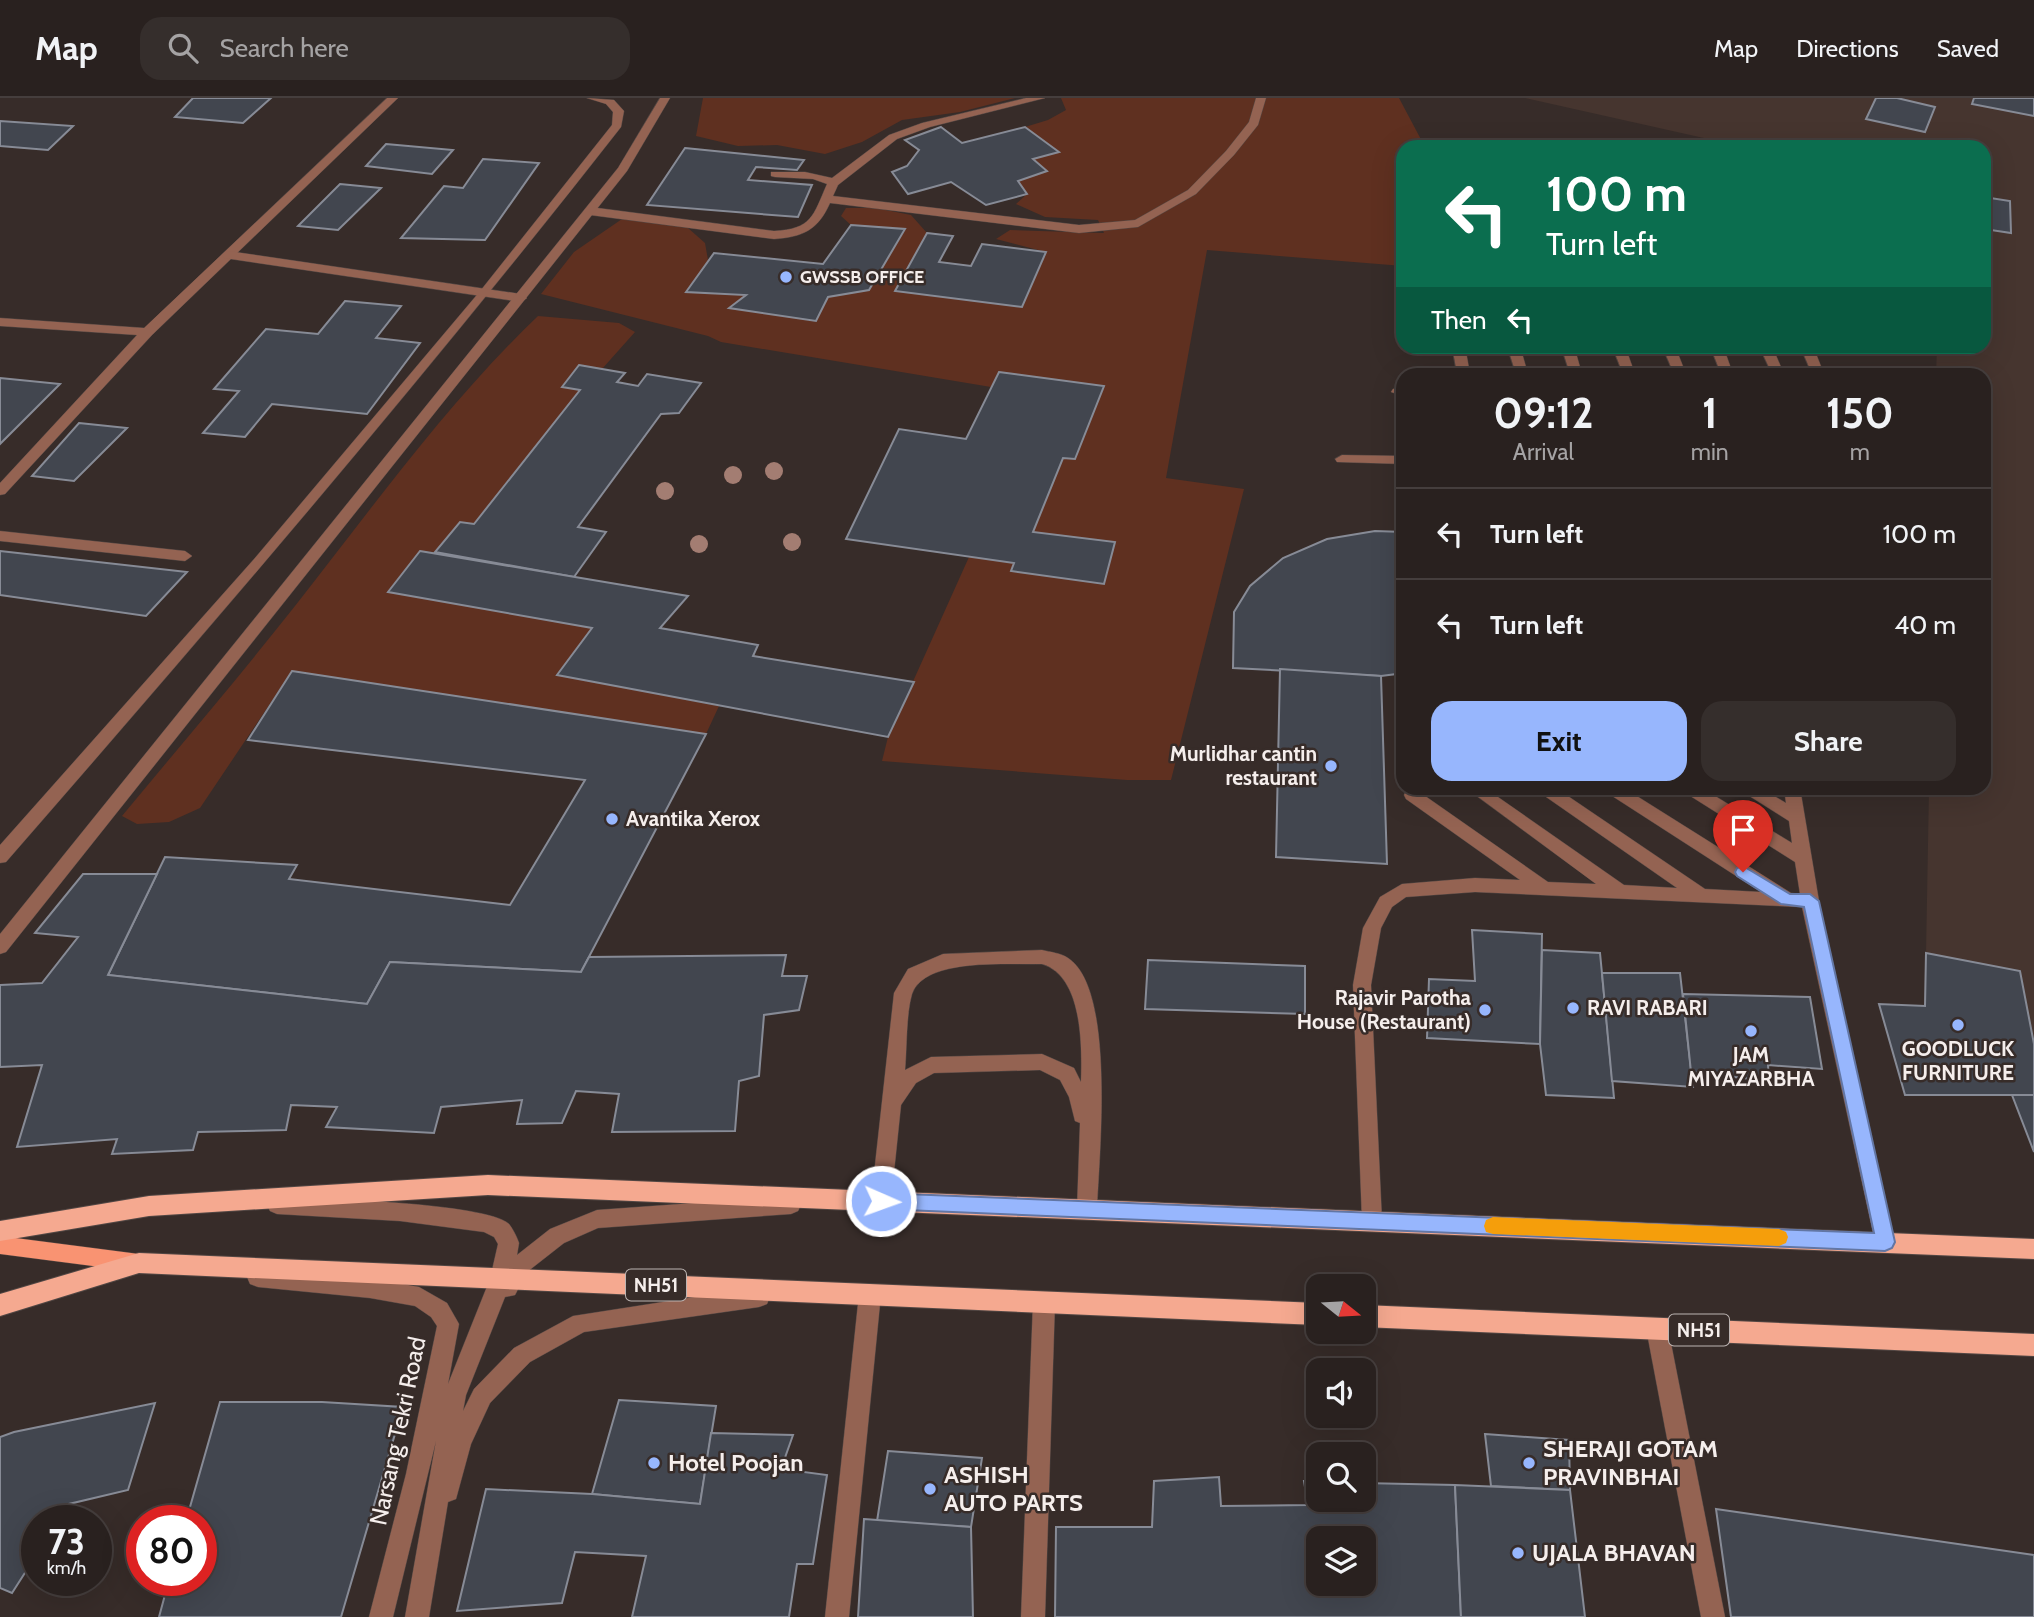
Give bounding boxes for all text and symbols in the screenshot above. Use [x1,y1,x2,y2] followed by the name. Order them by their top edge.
[140,17,630,80] search box
[35,28,98,68] text: Map
[164,29,202,67] icon: search
[220,32,349,64] text: Search here
[1714,34,1758,63] text: Map
[1796,34,1899,63] text: Directions
[1937,34,1999,63] text: Saved
[1546,164,1687,223] text: 100 m
[1431,168,1522,259] icon: left
[1546,224,1657,263] text: Turn left
[800,266,924,288] place label: GWSSB OFFICE
[778,269,794,285] marker: GWSSB OFFICE
[1501,301,1539,339] icon: left
[1431,304,1487,336] text: Then
[1493,387,1594,439] text: 09:12
[1702,387,1718,439] text: 1
[1826,387,1894,439] text: 150
[1513,438,1574,466] text: Arrival
[1691,438,1729,466] text: min
[1850,438,1870,466] text: m
[1431,515,1469,553] icon: left
[1490,518,1583,550] text: Turn left
[1883,518,1956,550] text: 100 m
[1431,606,1469,644] icon: left
[1490,609,1583,641] text: Turn left
[1894,609,1956,641] text: 40 m
[1431,701,1687,781] button: Exit
[1701,701,1956,781] button: Share
[1170,741,1317,790] place label: Murlidhar cantin restaurant
[1323,758,1339,774] marker: Murlidhar cantin restaurant
[1713,800,1773,872] pin
[626,806,761,831] place label: Avantika Xerox
[604,811,620,827] marker: Avantika Xerox
[1724,811,1762,849] icon: arrive
[1297,985,1472,1034] place label: Rajavir Parotha House (Restaurant)
[1587,995,1708,1020] place label: RAVI RABARI
[1565,1000,1581,1016] marker: RAVI RABARI
[1477,1002,1493,1018] marker: Rajavir Parotha House (Restaurant)
[1950,1017,1966,1033] marker: GOODLUCK FURNITURE
[1743,1023,1759,1039] marker: JAM MIYAZARBHA
[1902,1036,2015,1085] place label: GOODLUCK FURNITURE
[1687,1042,1815,1091] place label: JAM MIYAZARBHA
[844,1164,918,1238] position arrow
[626,1270,686,1301] road number: NH51
[1306,1274,1376,1344] north arrow
[1306,1274,1376,1596] map controls
[1669,1314,1729,1346] road number: NH51
[363,1334,432,1528] street label: Narsang Tekri Road
[1306,1358,1376,1428] button: sound
[1543,1434,1718,1491] place label: SHERAJI GOTAM PRAVINBHAI
[1306,1442,1376,1512] button: search
[668,1448,803,1477] place label: Hotel Poojan
[646,1455,662,1471] marker: Hotel Poojan
[1521,1455,1537,1471] marker: SHERAJI GOTAM PRAVINBHAI
[944,1460,1083,1517] place label: ASHISH AUTO PARTS
[922,1481,938,1497] marker: ASHISH AUTO PARTS
[126,1505,217,1596] speed limit sign: 80
[48,1520,85,1563] text: 73
[1306,1526,1376,1596] button: layers
[1532,1538,1696,1567] place label: UJALA BHAVAN
[1510,1545,1526,1561] marker: UJALA BHAVAN
[47,1557,86,1579] text: km/h

